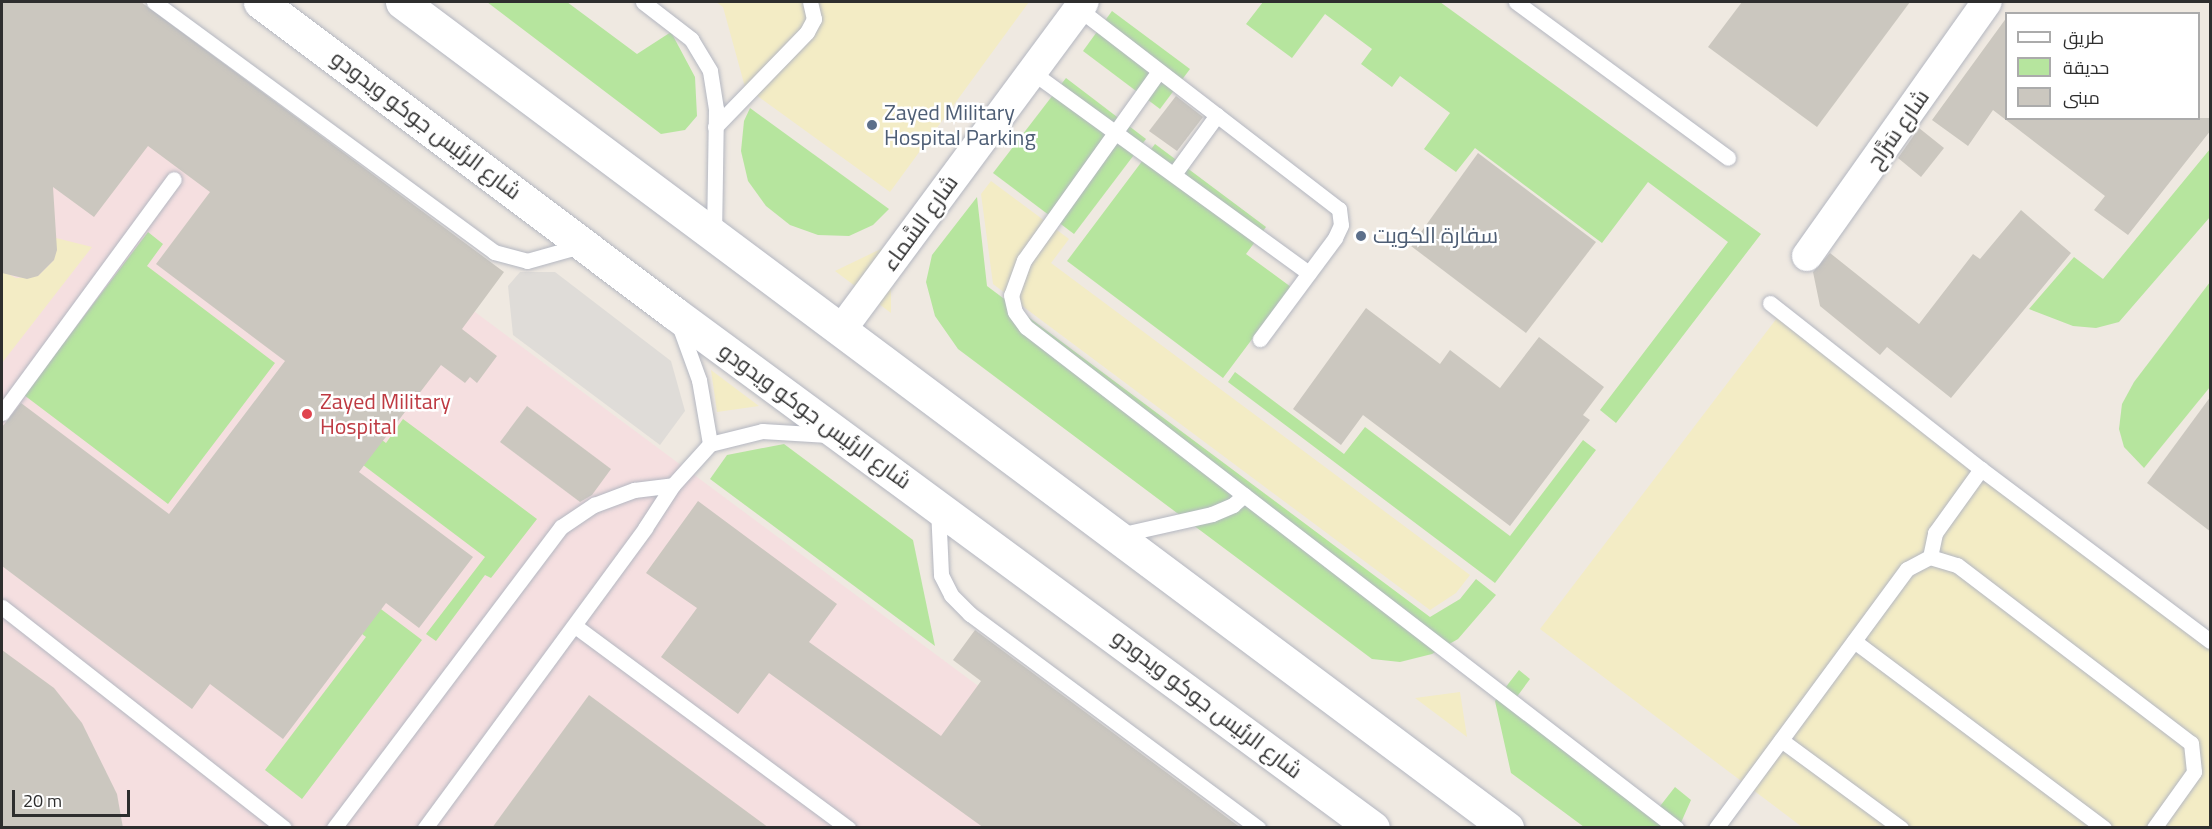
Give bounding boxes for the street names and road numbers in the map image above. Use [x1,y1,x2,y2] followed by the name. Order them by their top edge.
[326,45,526,205] street label: شارع الرئيس جوكو ويدودو
[1861,84,1935,174] street label: شارع سَرَّاح
[877,170,963,276] street label: شارع السَّماء
[714,337,916,495] street label: شارع الرئيس جوكو ويدودو
[1107,624,1307,784] street label: شارع الرئيس جوكو ويدودو

